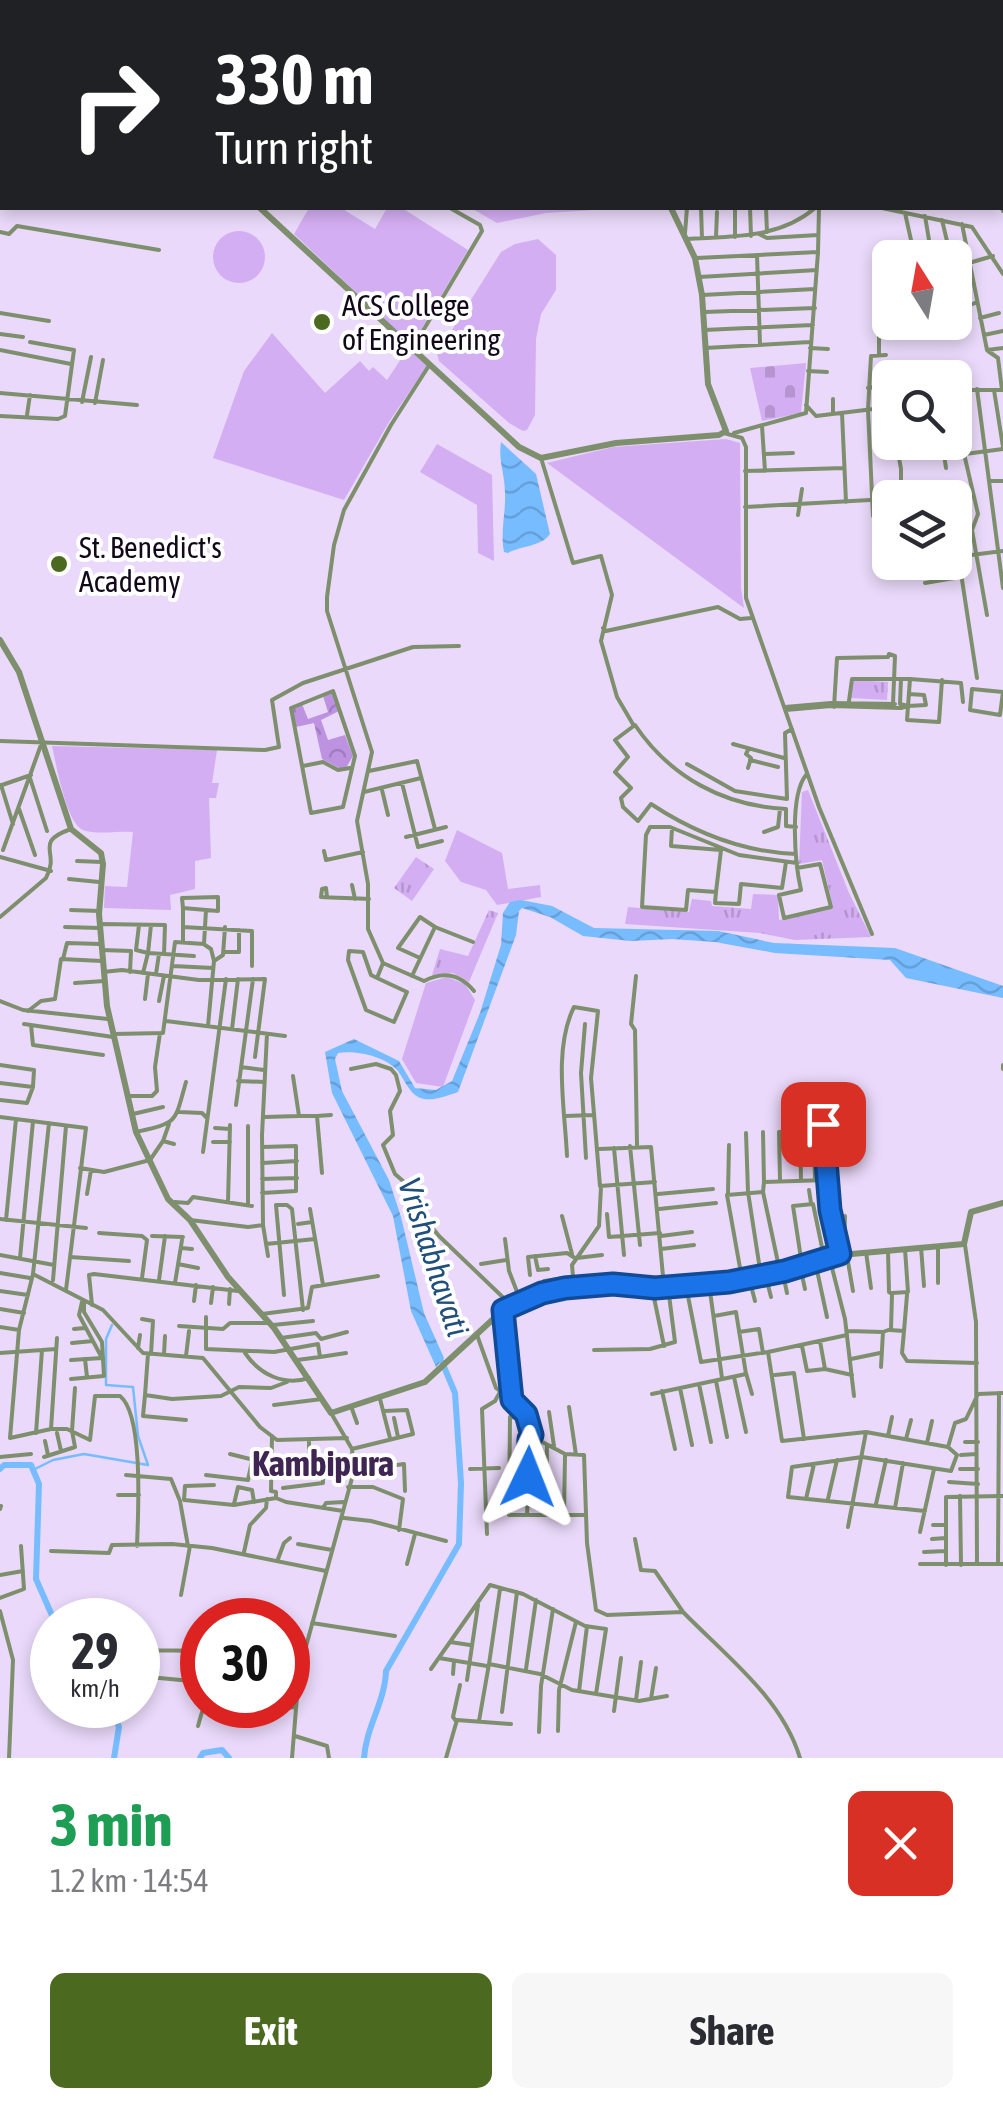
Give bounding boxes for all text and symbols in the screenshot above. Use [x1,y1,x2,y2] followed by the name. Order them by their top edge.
[215,39,374,119] text: 330 m
[50,40,180,170] icon: right
[215,122,373,174] text: Turn right
[872,240,972,340] north arrow
[872,240,972,580] map controls
[342,288,501,356] place label: ACS College of Engineering
[311,311,333,333] marker: ACS College of Engineering
[872,360,972,460] button: search
[872,480,972,580] button: layers
[79,530,222,598] place label: St. Benedict's Academy
[48,553,70,575] marker: St. Benedict's Academy
[781,1082,866,1167] pin
[796,1097,851,1152] icon: arrive
[391,1173,477,1341] water label: Vrishabhavati
[476,1425,580,1529] position arrow
[252,1443,394,1483] district label: Kambipura
[180,1598,310,1728] speed limit sign: 30
[71,1622,118,1680] text: 29
[70,1674,120,1702] text: km/h
[50,1790,173,1859] text: 3 min
[848,1791,953,1896] button: close
[50,1862,209,1899] text: 1.2 km · 14:54
[50,1973,492,2088] button: Exit
[512,1973,953,2088] button: Share

